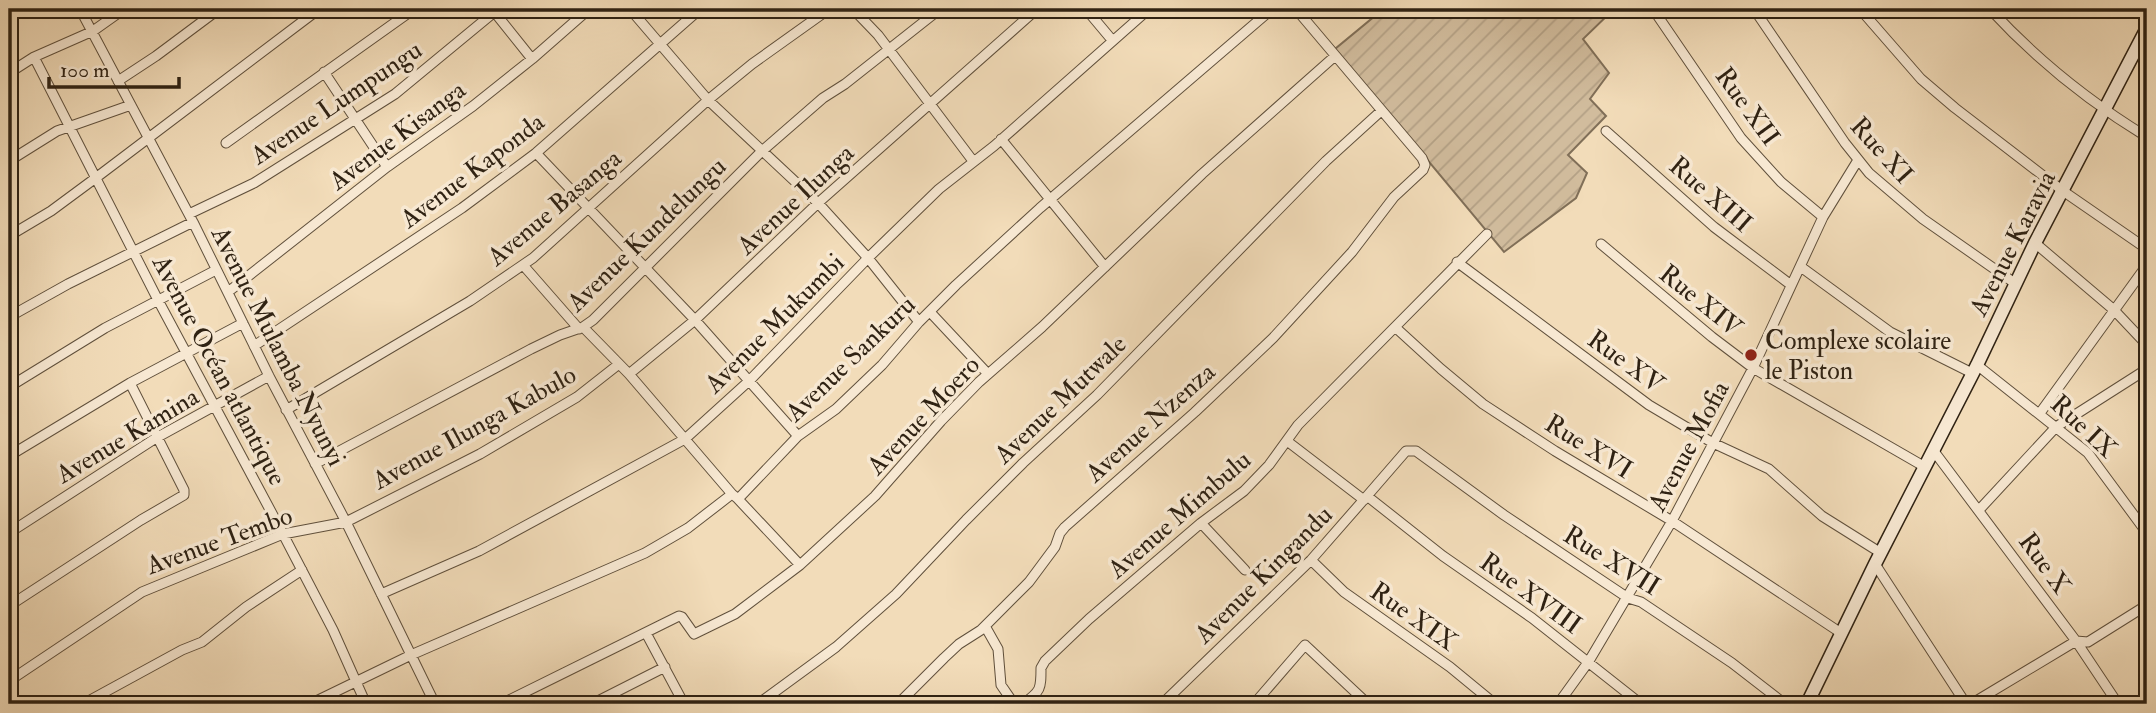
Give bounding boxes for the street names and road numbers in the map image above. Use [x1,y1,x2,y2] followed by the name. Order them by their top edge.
[244,34,429,173] street label: Avenue Lumpungu
[1708,61,1786,152] street label: Rue XII
[322,74,472,198] street label: Avenue Kisanga
[393,106,552,237] street label: Avenue Kaponda
[1843,111,1919,191] street label: Rue XI
[730,137,861,263] street label: Avenue Ilunga
[480,142,628,274] street label: Avenue Basanga
[1662,150,1758,240] street label: Rue XIII
[560,151,733,319] street label: Avenue Kundelungu
[1962,165,2063,322] street label: Avenue Karavia
[203,221,352,472] street label: Avenue Mulamba Nyunyi
[698,247,851,401] street label: Avenue Mukumbi
[145,249,293,491] street label: Avenue Océan atlantique
[1653,258,1749,345] street label: Rue XIV
[778,289,922,429] street label: Avenue Sankuru
[1581,323,1671,401] street label: Rue XV
[987,329,1134,471] street label: Avenue Mutwale
[860,350,987,483] street label: Avenue Moero
[1078,356,1222,490] street label: Avenue Nzenza
[366,359,582,498] street label: Avenue Ilunga Kabulo
[1641,376,1737,518] street label: Avenue Mofia
[50,381,205,491] street label: Avenue Kamina
[2044,388,2123,465] street label: Rue IX
[1539,408,1638,486] street label: Rue XVI
[1101,444,1258,586] street label: Avenue Mimbulu
[1187,499,1339,651] street label: Avenue Kingandu
[141,500,297,582] street label: Avenue Tembo
[1557,519,1666,603] street label: Rue XVII
[2011,527,2077,601] street label: Rue X
[1473,546,1588,641] street label: Rue XVIII
[1364,575,1463,658] street label: Rue XIX

